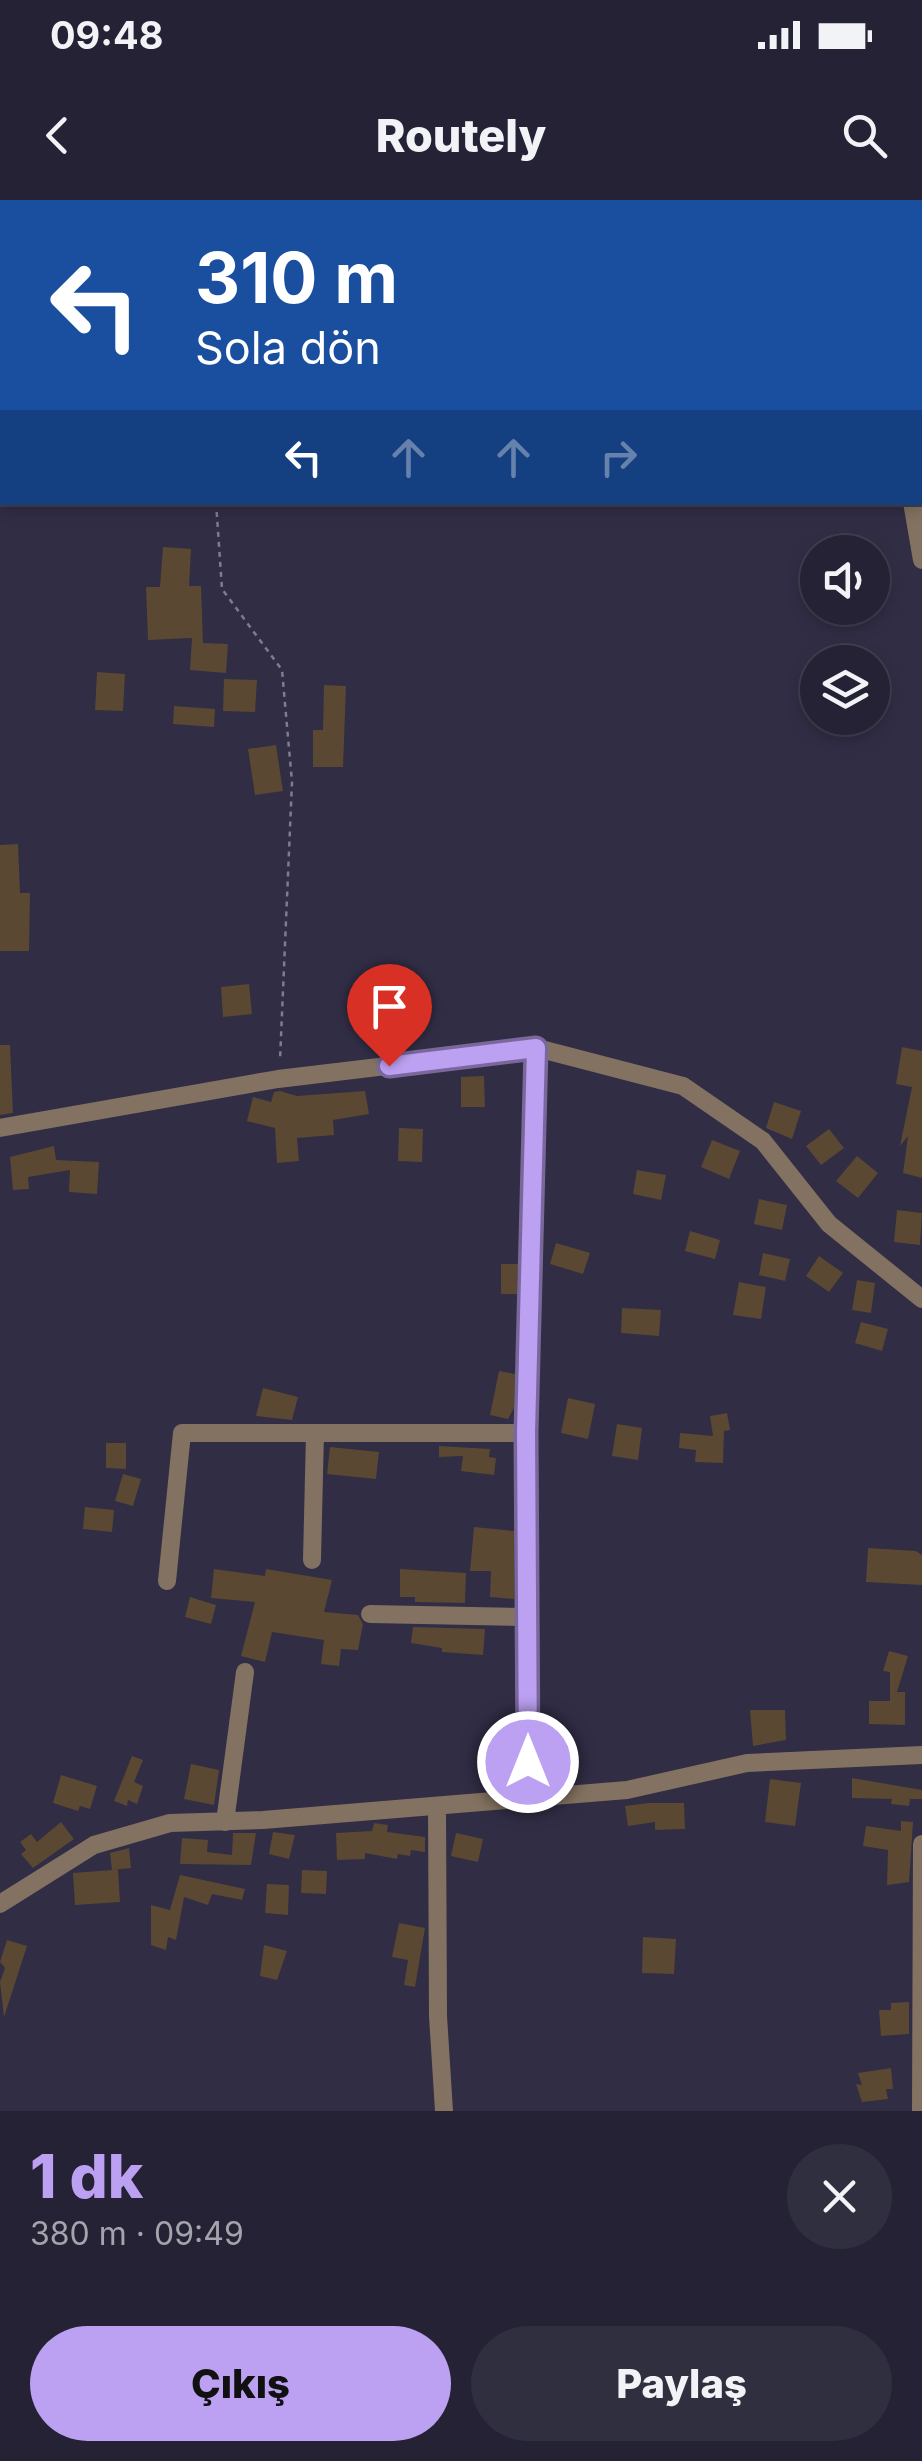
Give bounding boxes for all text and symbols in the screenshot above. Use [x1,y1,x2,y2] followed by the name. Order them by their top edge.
[50,12,163,58] text: 09:48
[30,108,85,163] icon: back
[376,108,546,163] text: Routely
[837,108,892,163] icon: search
[195,235,398,320] text: 310 m
[30,240,160,370] icon: left
[195,320,381,375] text: Sola dön
[276,430,331,485] icon: left
[381,430,436,485] icon: ahead
[486,430,541,485] icon: ahead
[591,430,646,485] icon: right
[800,535,890,735] map controls
[800,535,890,625] button: sound
[800,645,890,735] button: layers
[347,964,432,1067] pin
[362,979,417,1034] icon: arrive
[476,1710,580,1814] position arrow
[30,2140,143,2212] text: 1 dk
[787,2144,892,2249] button: close
[30,2214,244,2253] text: 380 m · 09:49
[30,2326,451,2441] button: Çıkış
[471,2326,892,2441] button: Paylaş

